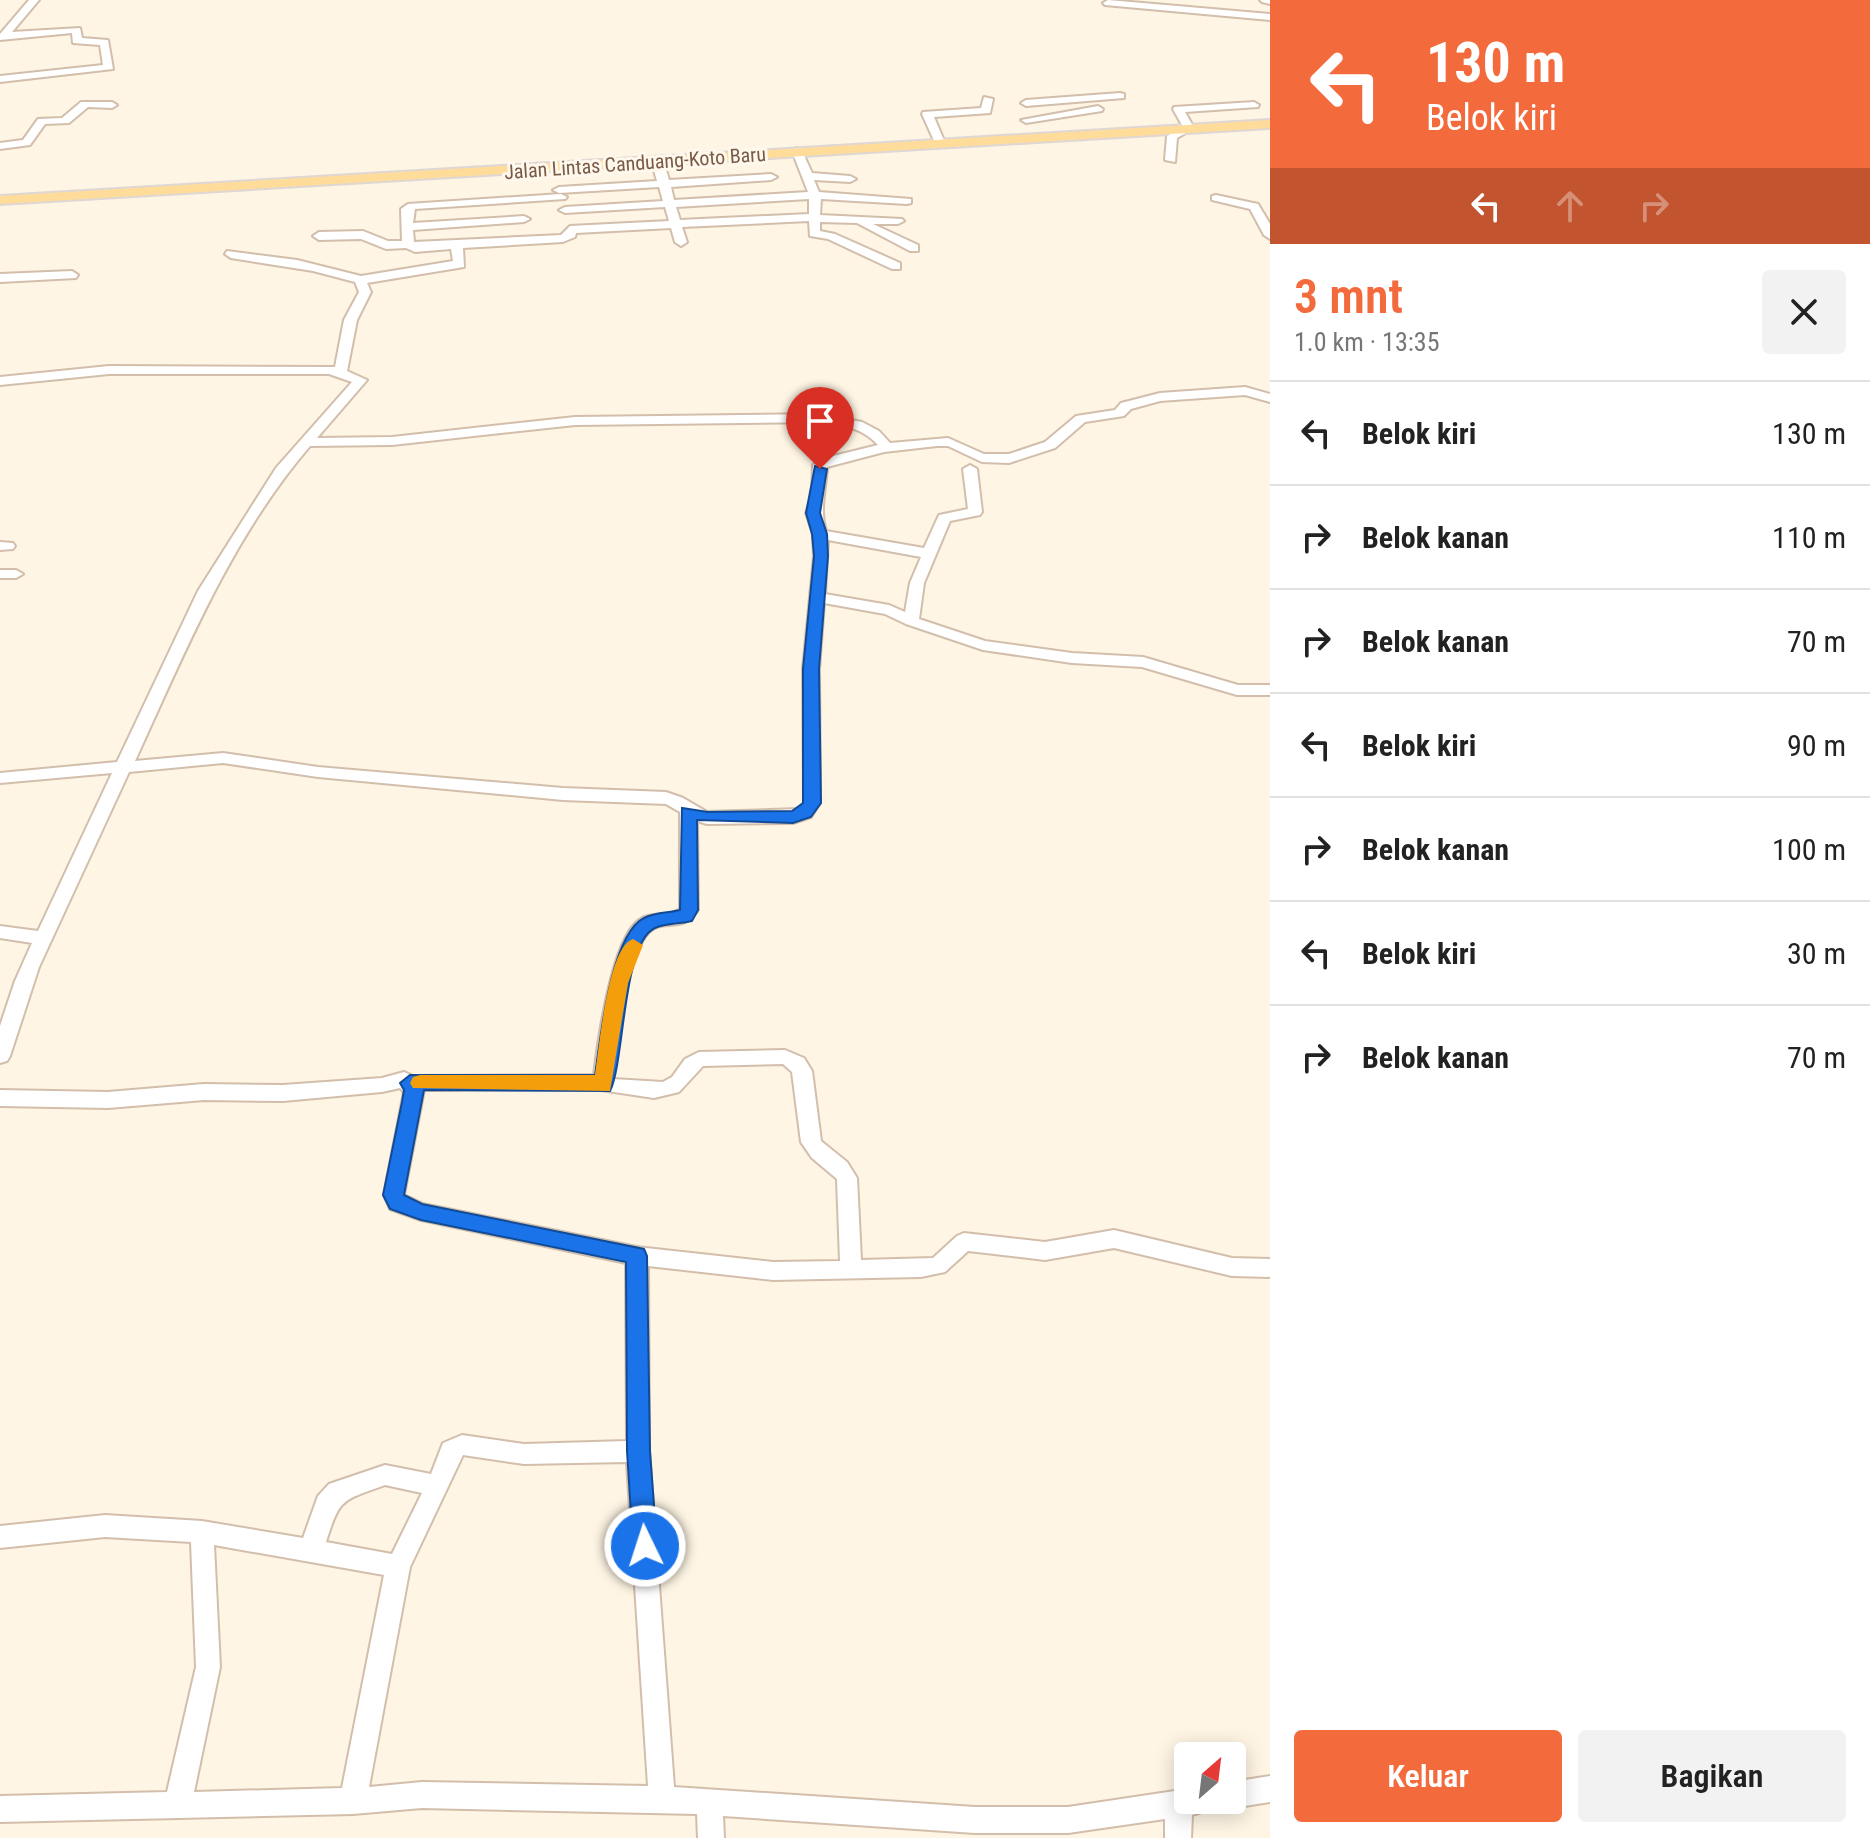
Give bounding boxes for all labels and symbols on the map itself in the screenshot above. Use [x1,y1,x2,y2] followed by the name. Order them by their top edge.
[503,142,767,184] street label: Jalan Lintas Canduang-Koto Baru
[786,387,854,469] pin
[603,1504,687,1588] position arrow
[1174,1742,1246,1814] north arrow

